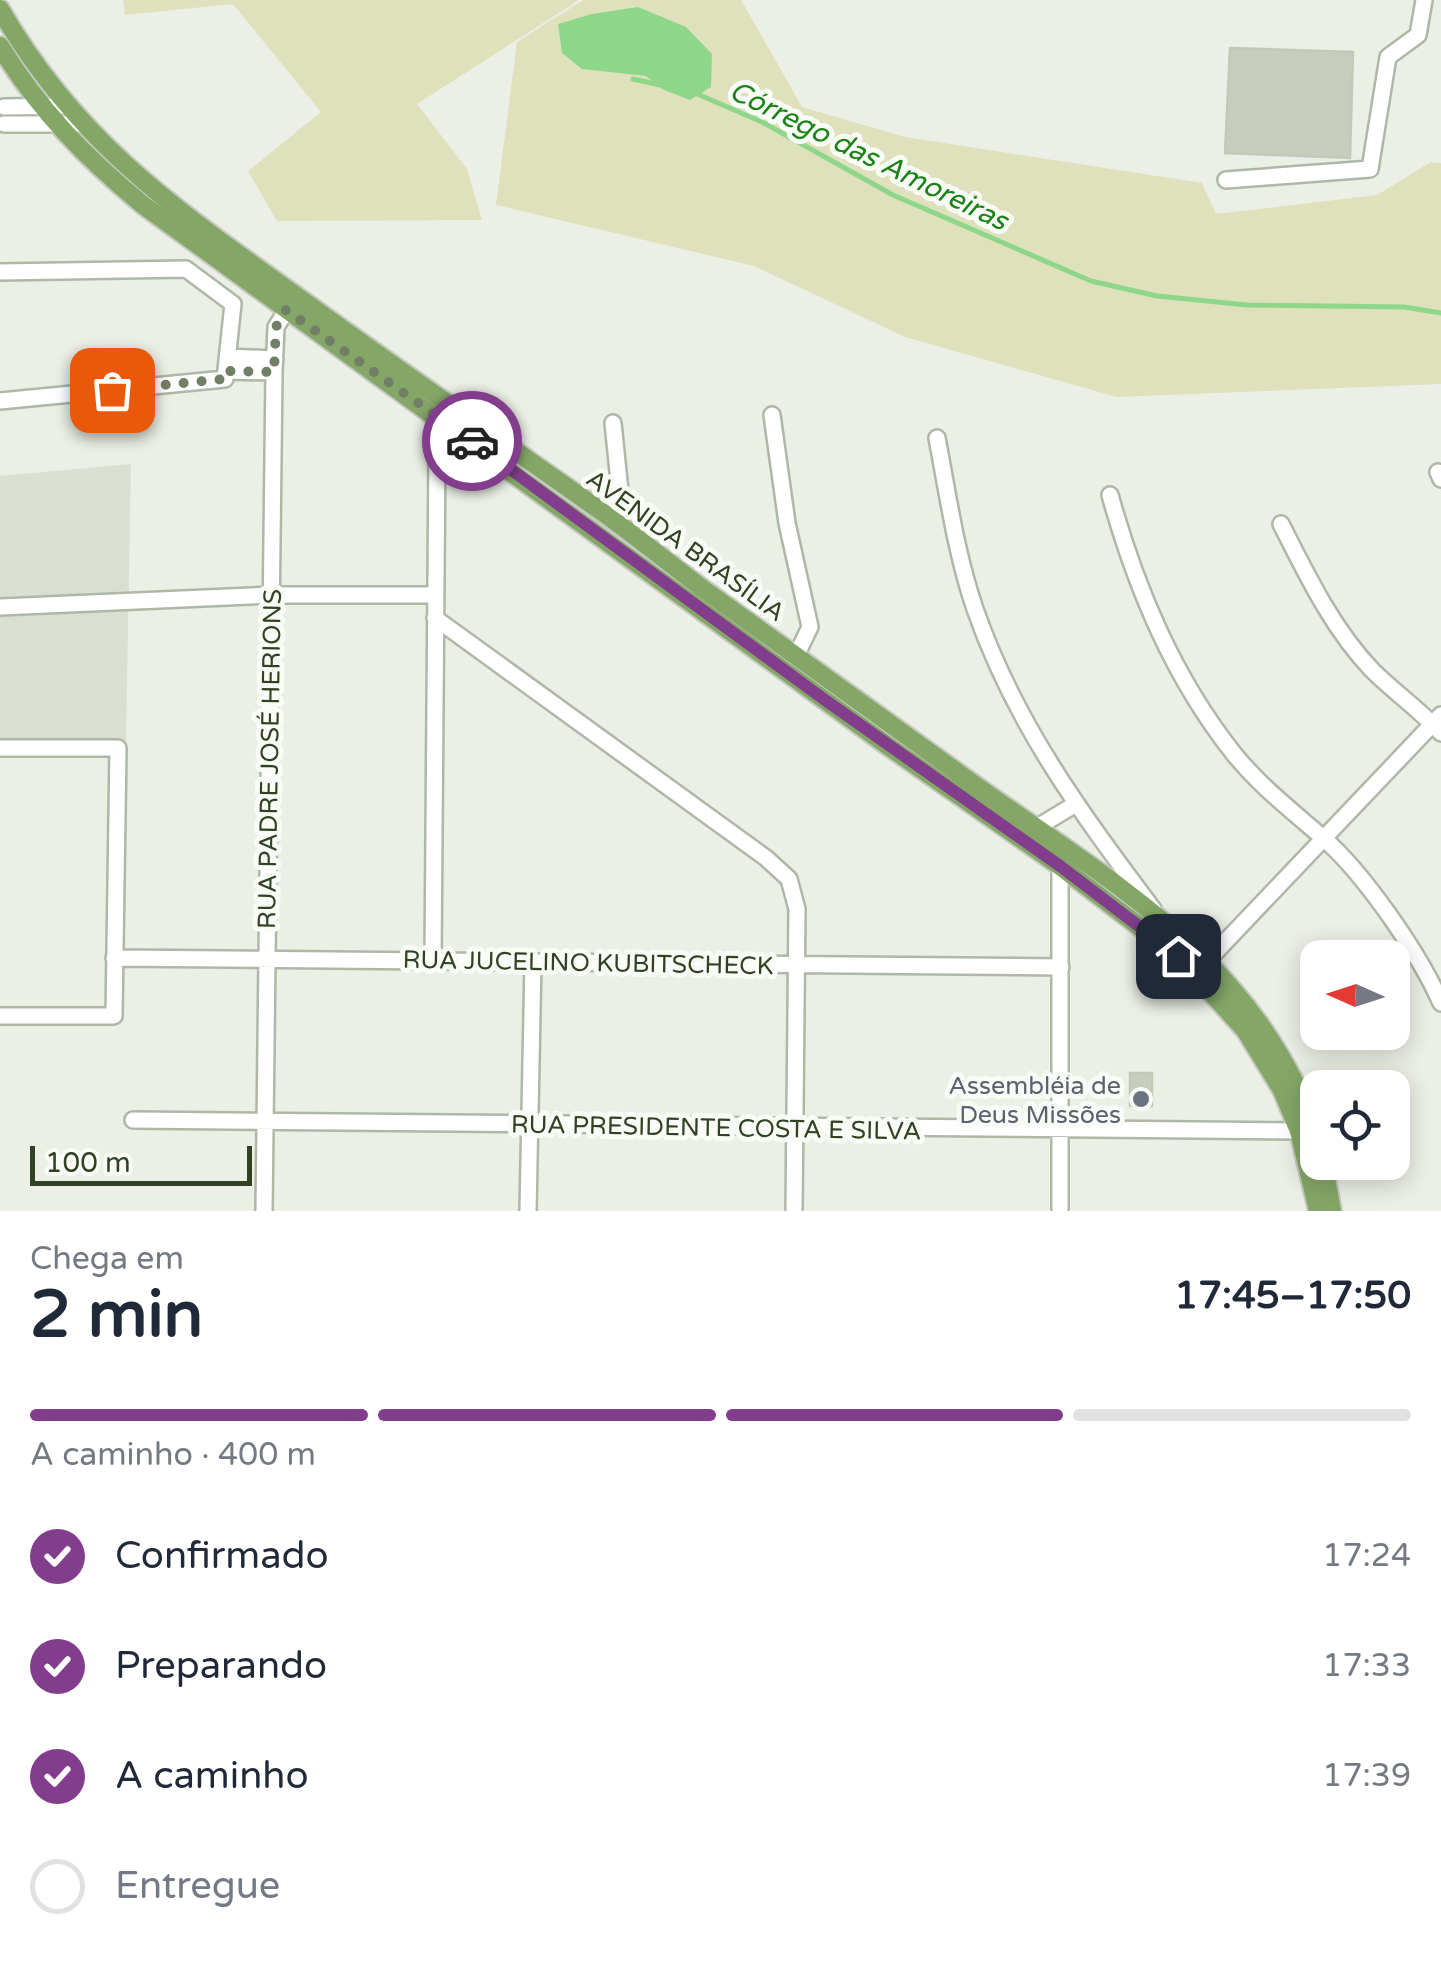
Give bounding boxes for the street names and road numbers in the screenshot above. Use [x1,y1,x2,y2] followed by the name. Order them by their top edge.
[580,464,791,628] street label: AVENIDA BRASÍLIA
[252,589,288,929] street label: RUA PADRE JOSÉ HERIONS
[402,945,774,981] street label: RUA JUCELINO KUBITSCHECK
[511,1109,921,1147] street label: RUA PRESIDENTE COSTA E SILVA

